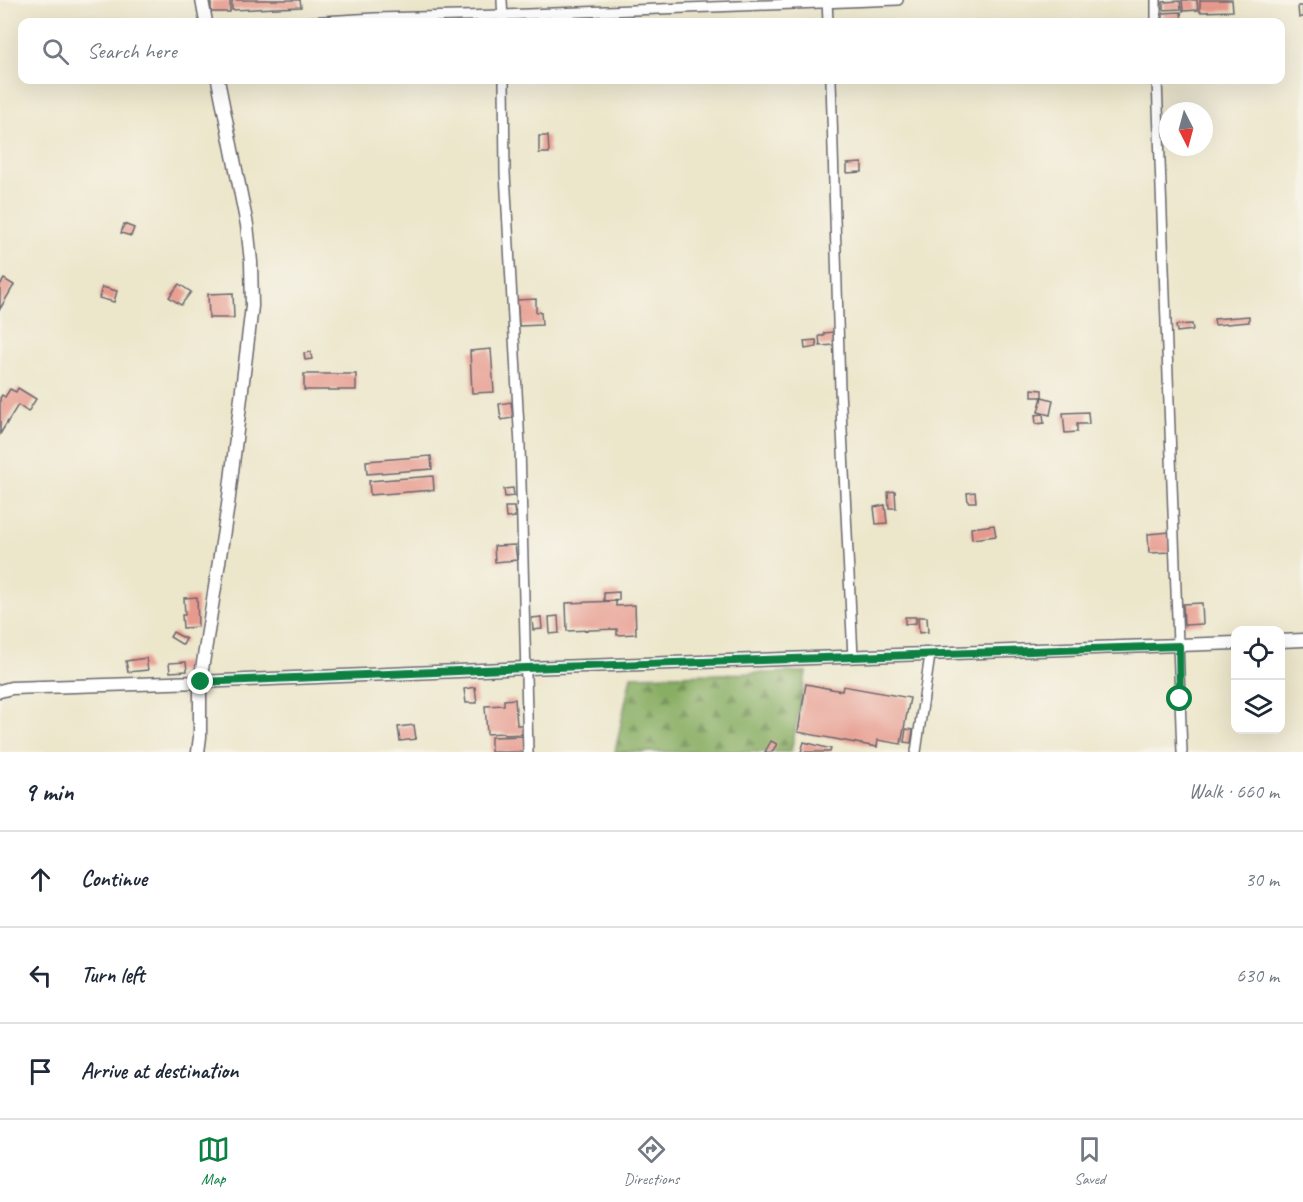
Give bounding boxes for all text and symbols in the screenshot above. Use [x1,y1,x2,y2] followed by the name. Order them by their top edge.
[18,18,1285,84] search box
[39,35,72,68] icon: search
[87,37,177,65] text: Search here
[1159,102,1213,156] north arrow
[1231,626,1285,734] map controls
[1231,626,1285,680] button: locate
[187,668,213,694] route end
[1231,680,1285,734] button: layers
[1166,685,1192,711] route start
[24,775,74,808] text: 9 min
[1189,779,1279,804] text: Walk · 660 m
[24,863,57,896] icon: ahead
[81,865,147,893] text: Continue
[1245,867,1279,892] text: 30 m
[24,959,57,992] icon: left
[81,961,145,989] text: Turn left
[1236,963,1279,988] text: 630 m
[24,1055,57,1088] icon: arrive
[81,1057,238,1085] text: Arrive at destination
[197,1133,230,1189] tab: Map
[624,1133,679,1189] tab: Directions
[1073,1133,1106,1189] tab: Saved

